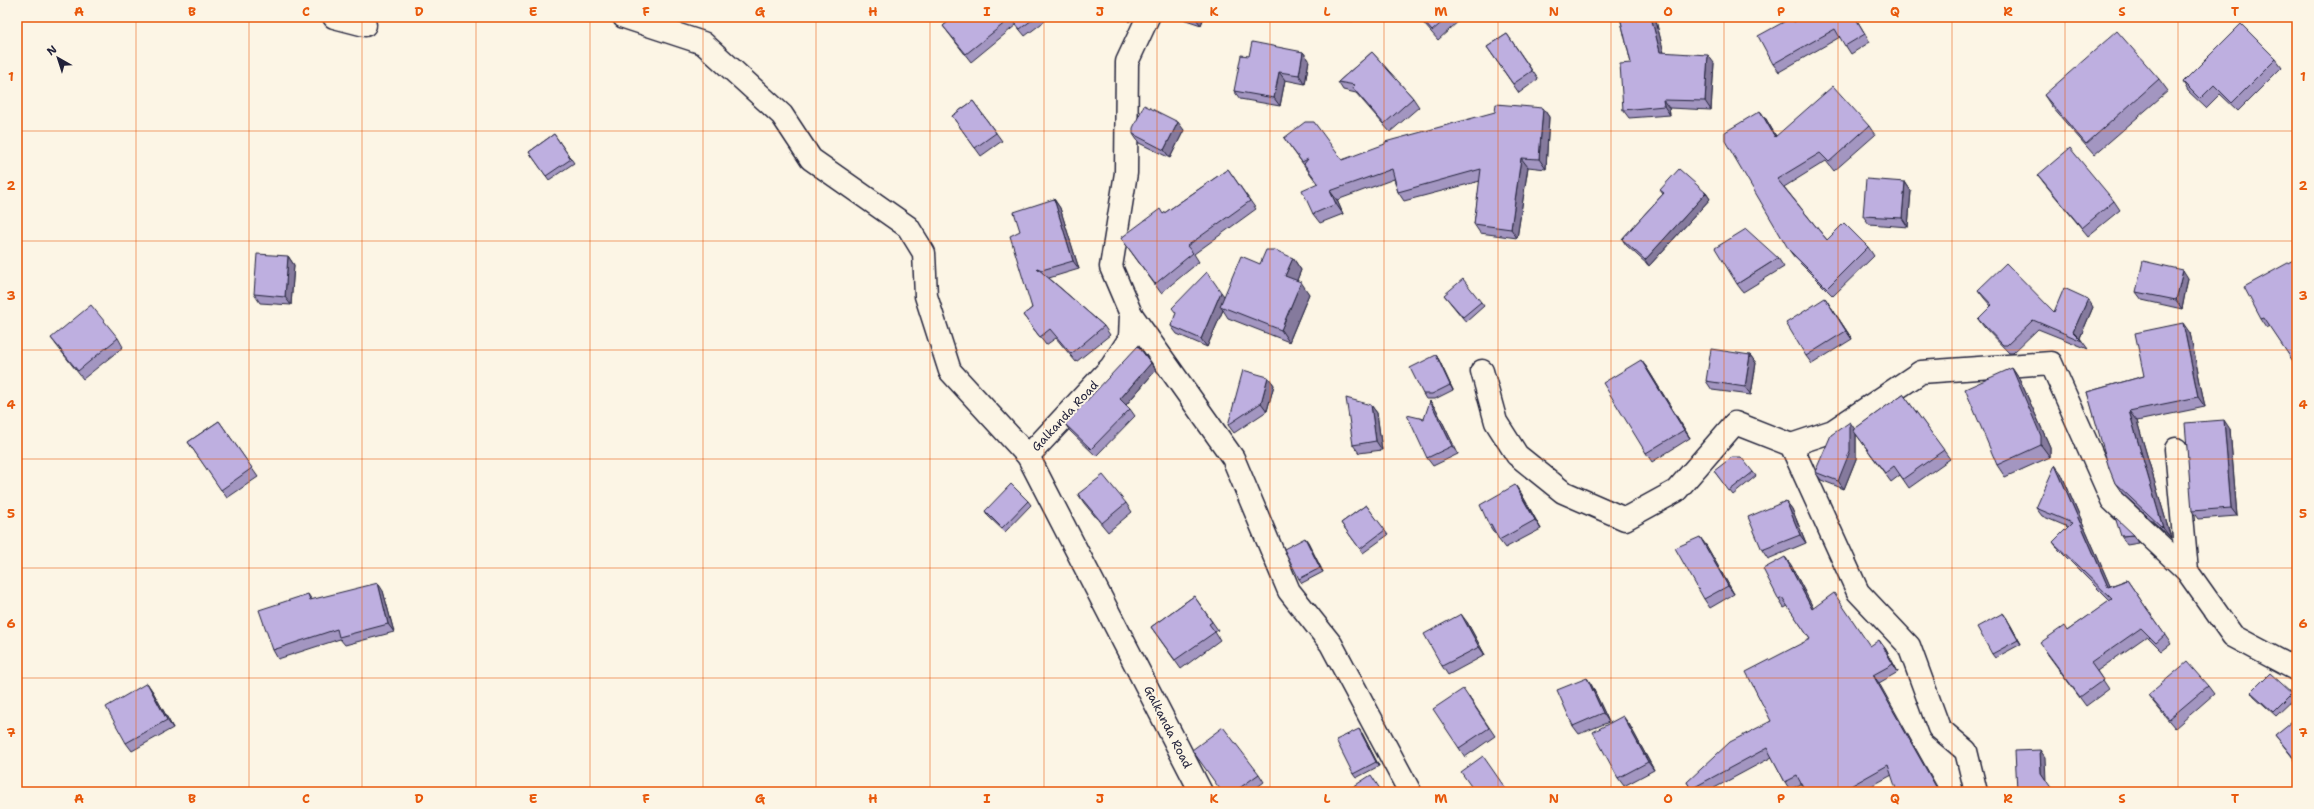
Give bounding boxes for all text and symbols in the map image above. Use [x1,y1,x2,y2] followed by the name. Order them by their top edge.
[74,3,84,20] text: A
[188,3,196,20] text: B
[302,3,310,20] text: C
[414,3,424,20] text: D
[529,3,538,20] text: E
[642,3,650,20] text: F
[755,3,766,20] text: G
[868,3,878,20] text: H
[983,3,991,20] text: I
[1096,3,1104,20] text: J
[1210,3,1219,20] text: K
[1323,3,1331,20] text: L
[1434,3,1448,20] text: M
[1549,3,1559,20] text: N
[1663,3,1673,20] text: O
[1777,3,1785,20] text: P
[1890,3,1900,20] text: Q
[2003,3,2013,20] text: R
[2118,3,2126,20] text: S
[2231,3,2239,20] text: T
[38,38,78,78] north arrow
[44,42,60,59] text: N
[8,68,14,85] text: 1
[2300,68,2306,85] text: 1
[6,177,16,194] text: 2
[2298,177,2308,194] text: 2
[6,287,16,304] text: 3
[2298,287,2308,304] text: 3
[1028,377,1102,455] street label: Galkanda Road
[6,396,16,413] text: 4
[2298,396,2308,413] text: 4
[7,505,15,522] text: 5
[2299,505,2307,522] text: 5
[6,615,16,632] text: 6
[2298,615,2308,632] text: 6
[1140,683,1196,771] street label: Galkanda Road
[6,724,16,741] text: 7
[2298,724,2308,741] text: 7
[74,790,84,807] text: A
[188,790,196,807] text: B
[302,790,310,807] text: C
[414,790,424,807] text: D
[529,790,538,807] text: E
[642,790,650,807] text: F
[755,790,766,807] text: G
[868,790,878,807] text: H
[983,790,991,807] text: I
[1096,790,1104,807] text: J
[1210,790,1219,807] text: K
[1323,790,1331,807] text: L
[1434,790,1448,807] text: M
[1549,790,1559,807] text: N
[1663,790,1673,807] text: O
[1777,790,1785,807] text: P
[1890,790,1900,807] text: Q
[2003,790,2013,807] text: R
[2118,790,2126,807] text: S
[2231,790,2239,807] text: T

